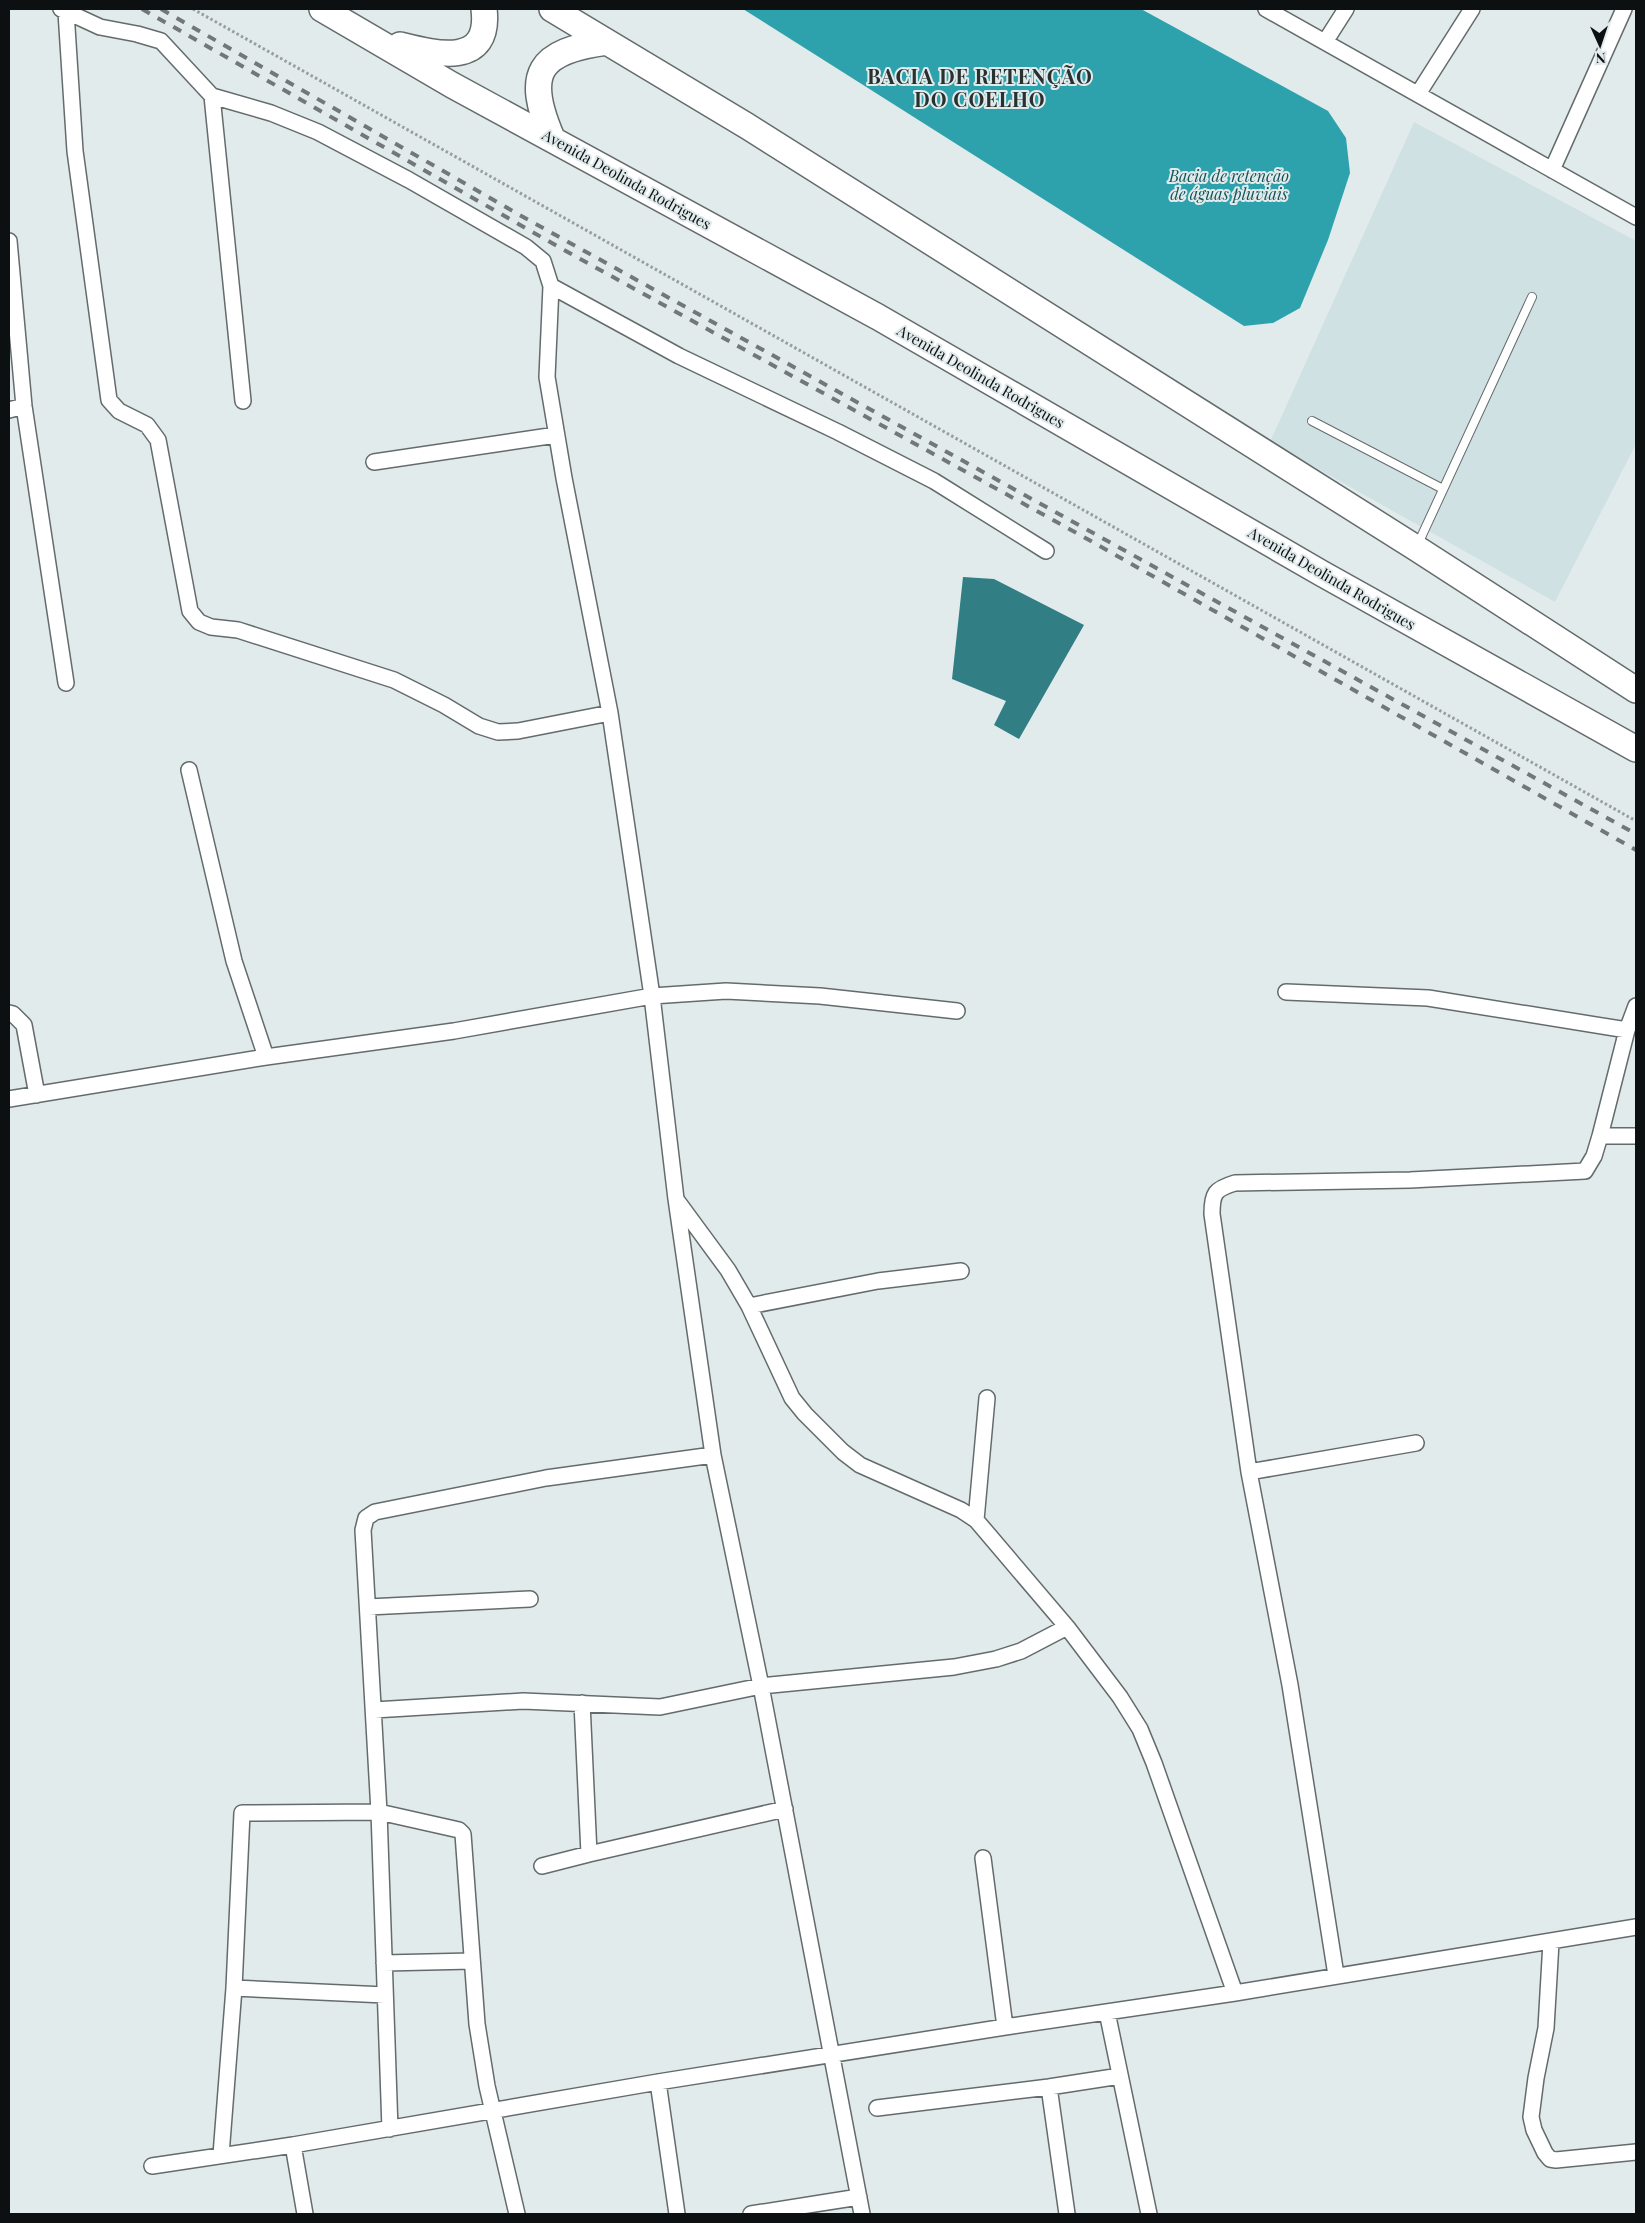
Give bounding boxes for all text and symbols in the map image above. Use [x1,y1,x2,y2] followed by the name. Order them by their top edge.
[1575,20,1625,70] north arrow
[1595,49,1606,68] text: N
[867,62,1093,112] district label: BACIA DE RETENÇÃO DO COELHO
[538,124,715,234] street label: Avenida Deolinda Rodrigues
[1168,165,1289,204] water label: Bacia de retenção de águas pluviais
[893,319,1068,432] street label: Avenida Deolinda Rodrigues
[1244,521,1419,634] street label: Avenida Deolinda Rodrigues

